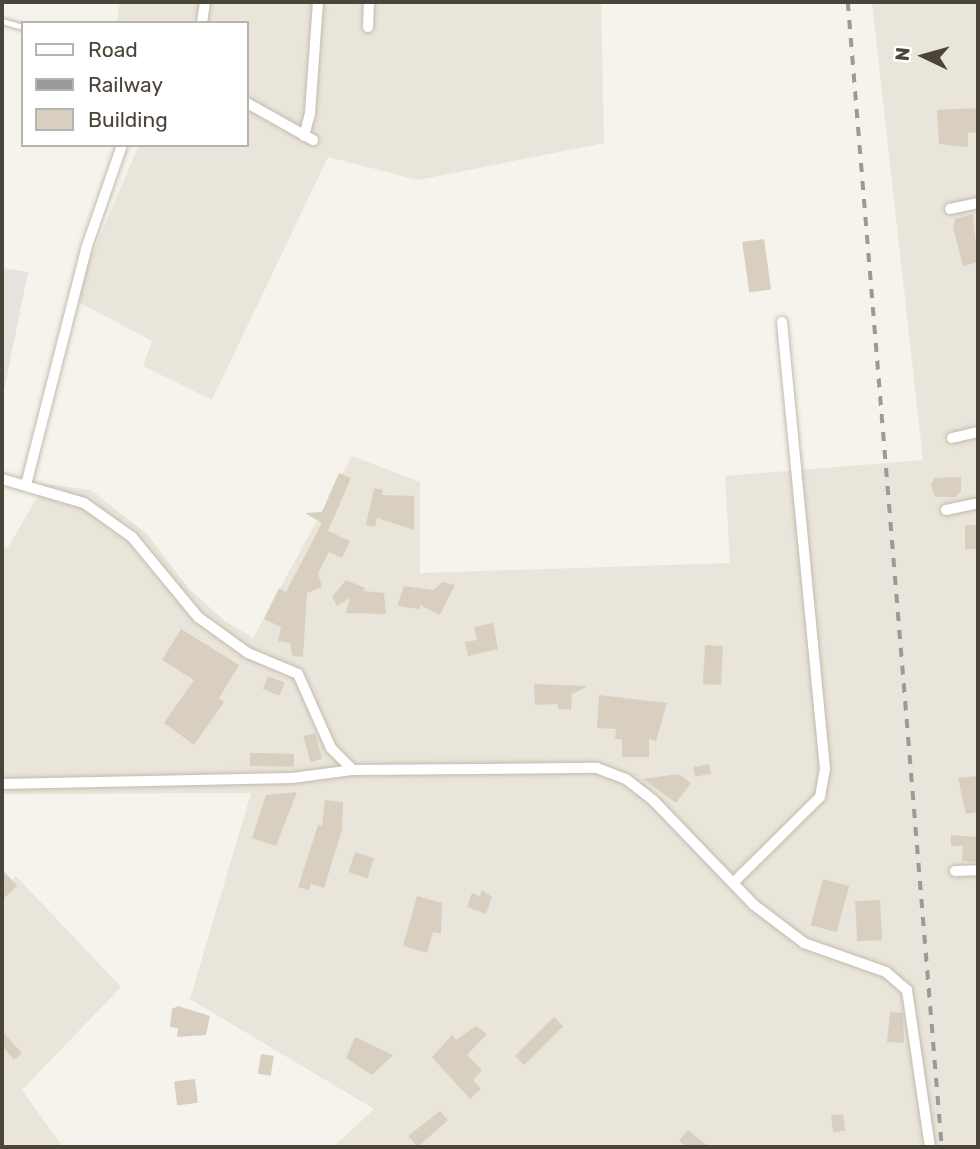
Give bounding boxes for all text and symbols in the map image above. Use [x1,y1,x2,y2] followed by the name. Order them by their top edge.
[21,21,248,147] legend
[889,21,959,91] north arrow
[88,37,138,62] text: Road
[891,46,915,62] text: N
[88,72,163,97] text: Railway
[88,107,168,132] text: Building

